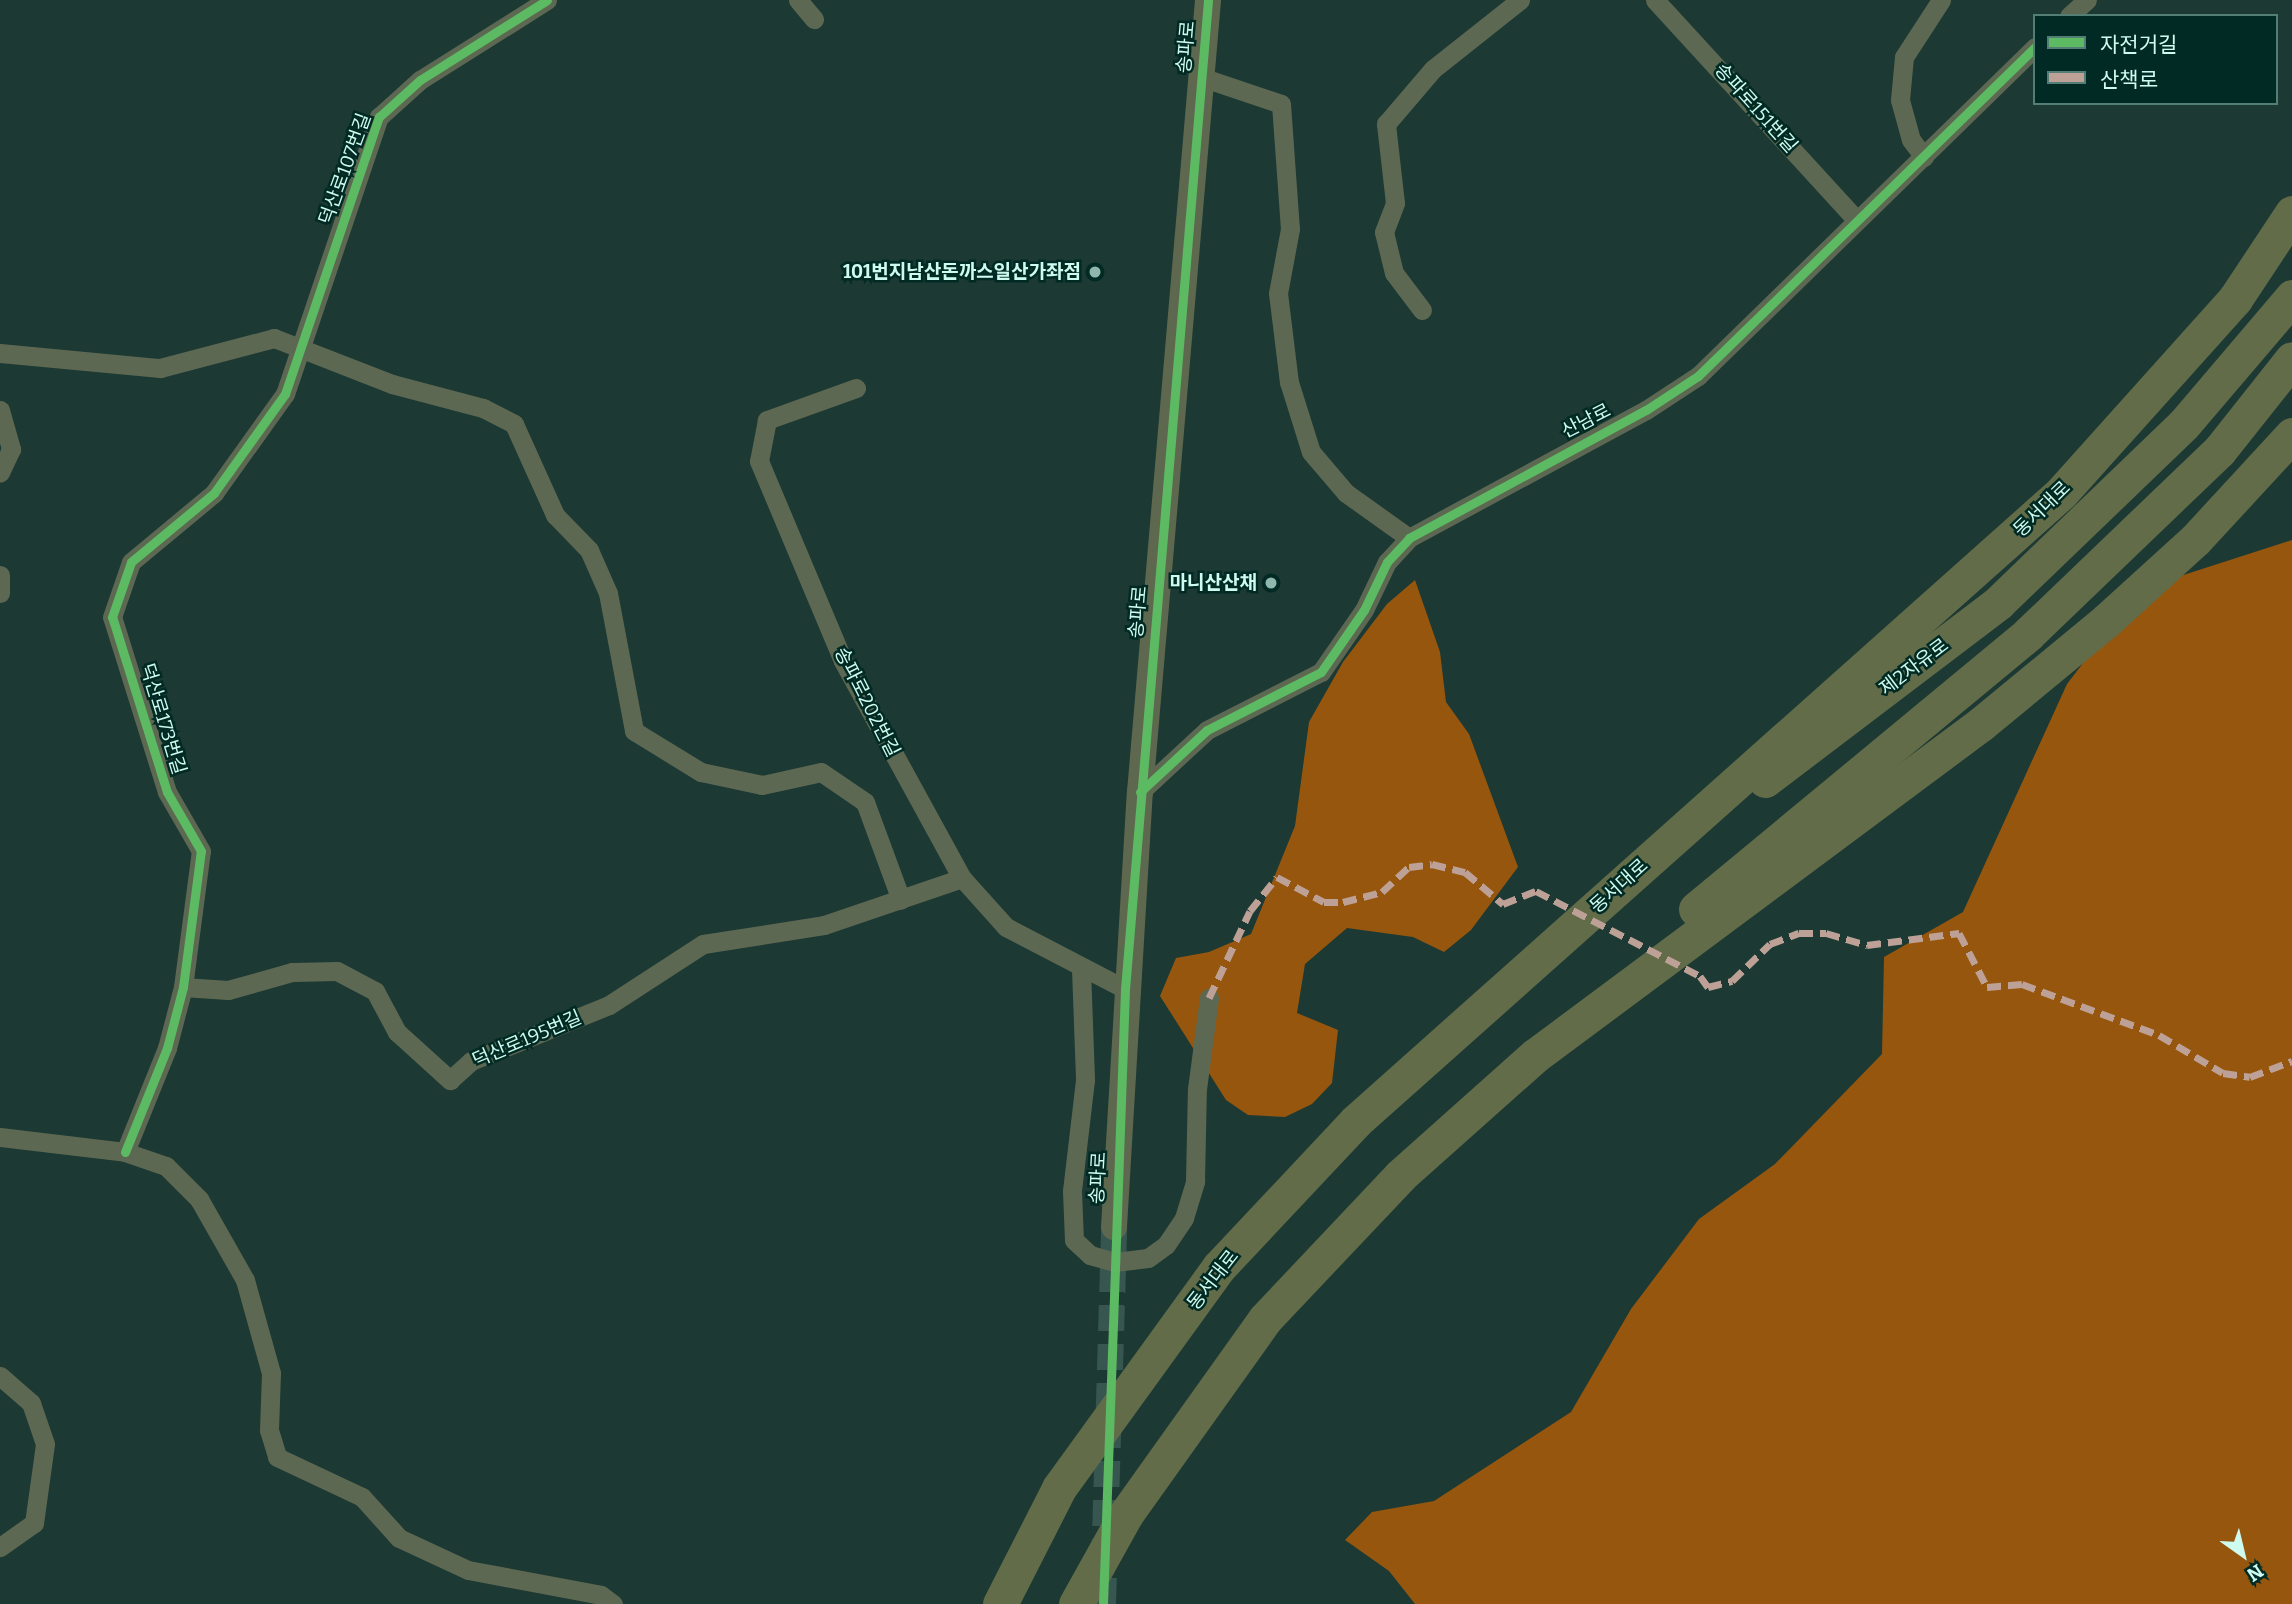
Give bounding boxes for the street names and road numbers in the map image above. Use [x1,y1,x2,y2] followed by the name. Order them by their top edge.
[1172,20,1200,74] street label: 송파로
[1710,58,1802,158] street label: 송파로151번길
[314,110,376,228] street label: 덕산로107번길
[1557,399,1615,443] street label: 산남로
[2009,477,2075,541] street label: 동서대로
[1124,585,1152,639] street label: 송파로
[1875,634,1953,700] street label: 제2자유로
[830,643,904,761] street label: 송파로202번길
[135,661,191,777] street label: 덕산로173번길
[1585,854,1653,918] street label: 동서대로
[469,1006,585,1072] street label: 덕산로195번길
[1085,1151,1111,1205] street label: 송파로
[1182,1245,1244,1315] street label: 동서대로

